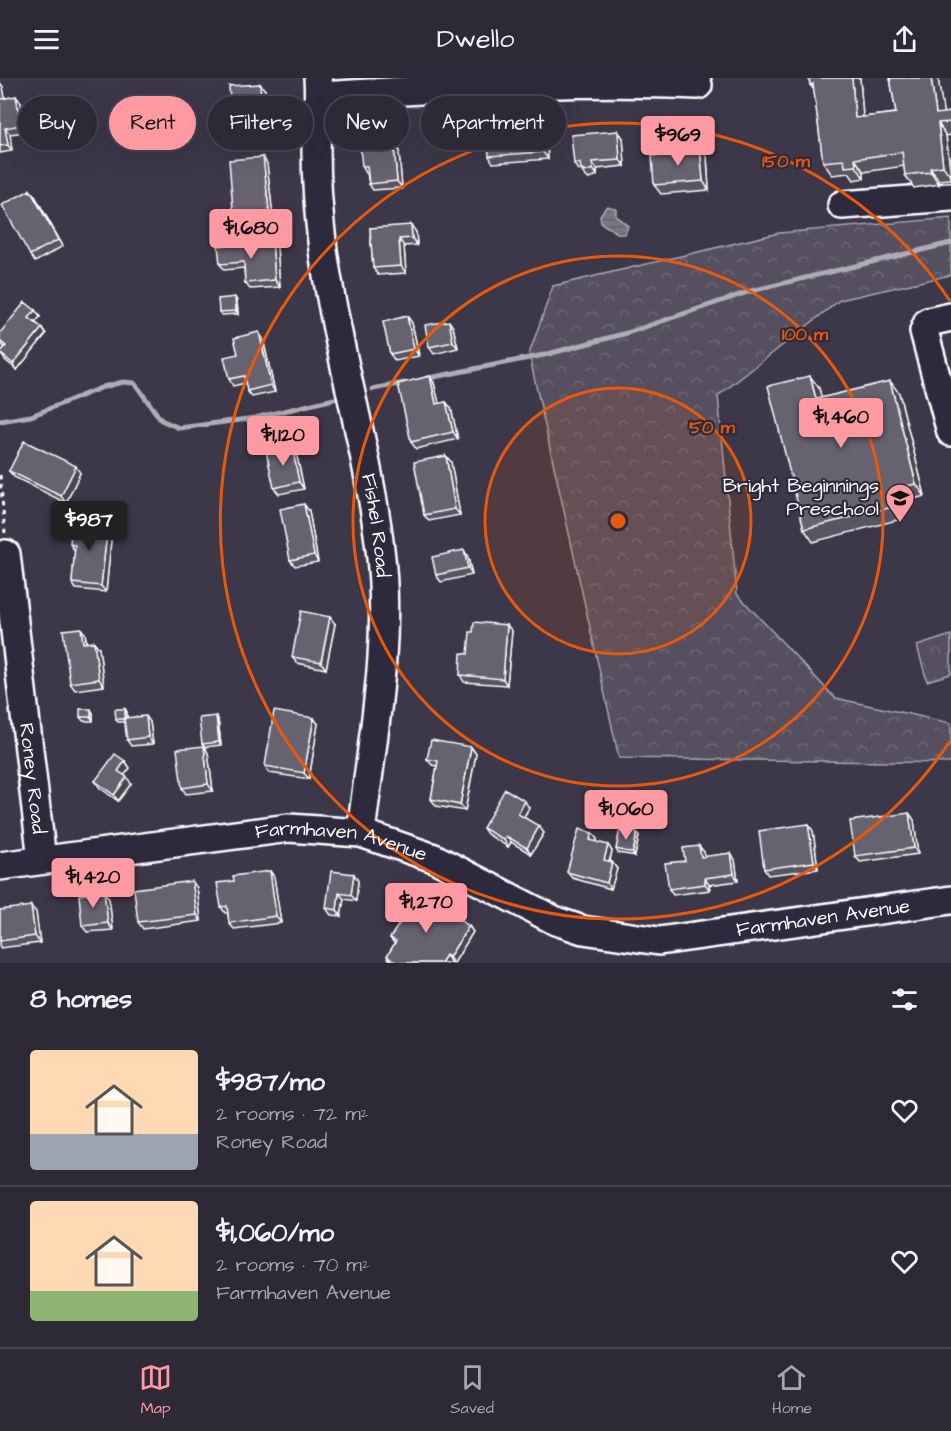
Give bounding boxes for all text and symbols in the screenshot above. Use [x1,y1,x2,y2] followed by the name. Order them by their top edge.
[437,20,514,58] text: Dwello
[30,23,63,56] icon: menu
[888,23,921,56] icon: share
[18,96,97,150] chip: Buy
[109,96,196,150] chip: Rent
[208,96,313,150] chip: Filters
[325,96,409,150] chip: New
[421,96,566,150] chip: Apartment
[642,116,714,167] pin: $969
[655,121,701,149] text: $969
[762,149,811,174] text: 150 m
[202,209,300,260] pin: $1,680
[223,214,279,242] text: $1,680
[782,322,829,347] text: 100 m
[792,398,890,449] pin: $1,460
[813,403,869,431] text: $1,460
[689,415,736,440] text: 50 m
[234,416,332,467] pin: $1,120
[261,421,305,449] text: $1,120
[354,471,397,578] street label: Fishel Road
[723,472,879,523] place label: Bright Beginnings Preschool
[884,482,916,524] school or university icon: Bright Beginnings Preschool
[53,501,125,552] pin: $987
[65,506,113,534] text: $987
[608,511,628,531] centre of rings
[12,722,53,835] street label: Roney Road
[577,790,675,841] pin: $1,060
[598,795,654,823] text: $1,060
[253,814,431,869] street label: Farmhaven Avenue
[44,858,142,909] pin: $1,420
[66,863,120,891] text: $1,420
[377,883,475,934] pin: $1,270
[399,888,453,916] text: $1,270
[734,892,912,944] street label: Farmhaven Avenue
[30,981,132,1017] text: 8 homes
[888,983,921,1016] icon: filters
[216,1064,325,1100] text: $987/mo
[78,1074,150,1146] icon: home
[888,1094,921,1127] icon: heart
[216,1100,368,1128] text: 2 rooms · 72 m²
[216,1128,327,1156] text: Roney Road
[216,1215,334,1251] text: $1,060/mo
[78,1225,150,1297] icon: home
[888,1245,921,1278] icon: heart
[216,1251,369,1279] text: 2 rooms · 70 m²
[216,1279,391,1307] text: Farmhaven Avenue
[139,1361,172,1419] tab: Map
[450,1361,494,1419] tab: Saved
[772,1361,812,1419] tab: Home

